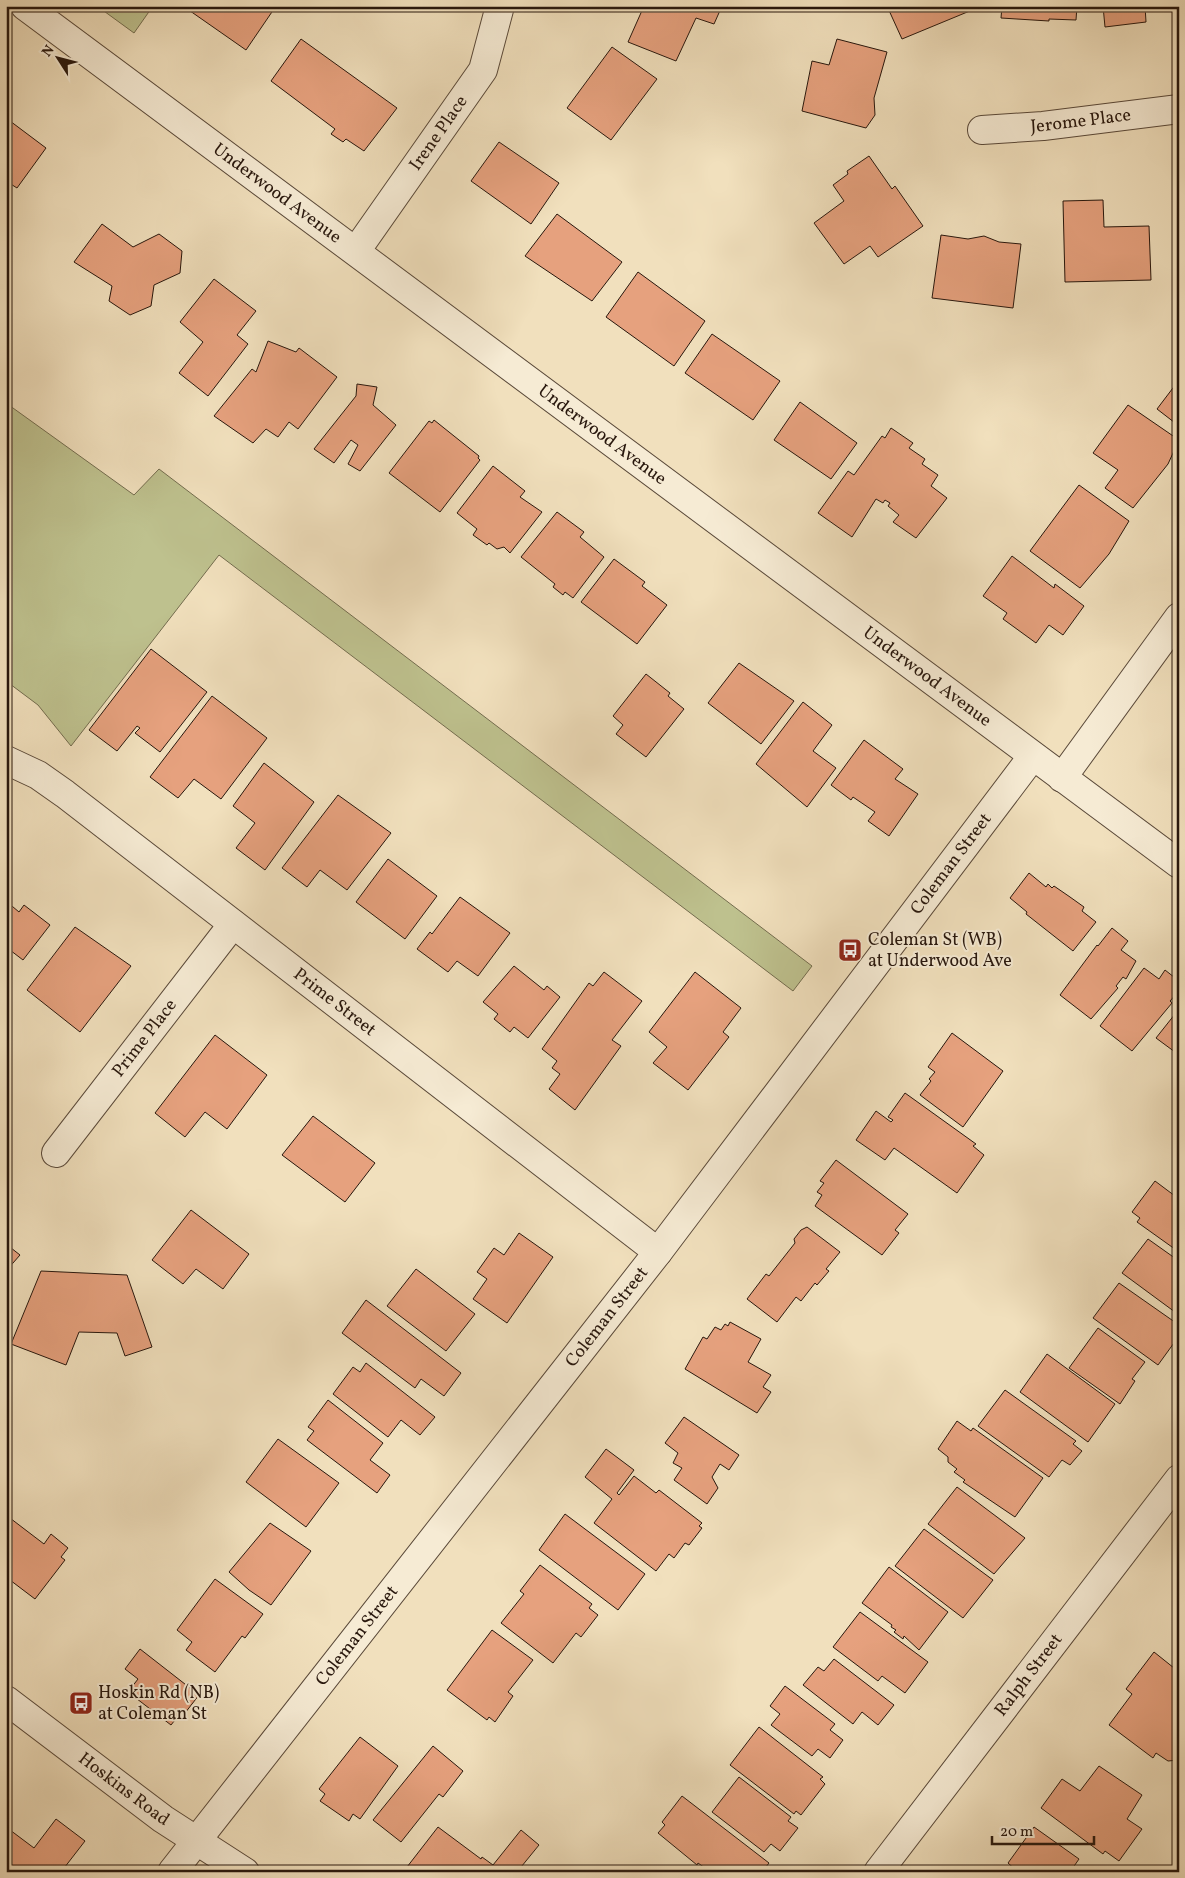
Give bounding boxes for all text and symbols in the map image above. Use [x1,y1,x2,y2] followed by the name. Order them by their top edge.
[32,32,82,82] north arrow
[38,42,59,61] text: N
[404,90,474,176] street label: Irene Place
[1030,103,1132,139] street label: Jerome Place
[207,137,347,250] street label: Underwood Avenue
[532,379,672,491] street label: Underwood Avenue
[857,620,997,733] street label: Underwood Avenue
[904,808,998,920] street label: Coleman Street
[868,928,1012,974] place label: Coleman St (WB) at Underwood Ave
[837,937,863,963] bus stop icon: Coleman St (WB) at Underwood Ave
[288,962,381,1042] street label: Prime Street
[106,994,183,1083] street label: Prime Place
[560,1262,654,1373] street label: Coleman Street
[310,1580,404,1691] street label: Coleman Street
[989,1628,1069,1722] street label: Ralph Street
[98,1681,219,1727] place label: Hoskin Rd (NB) at Coleman St
[68,1690,94,1716] bus stop icon: Hoskin Rd (NB) at Coleman St
[73,1747,174,1832] street label: Hoskins Road
[992,1813,1095,1845] scale bar
[1000,1822,1033,1843] text: 20 m

